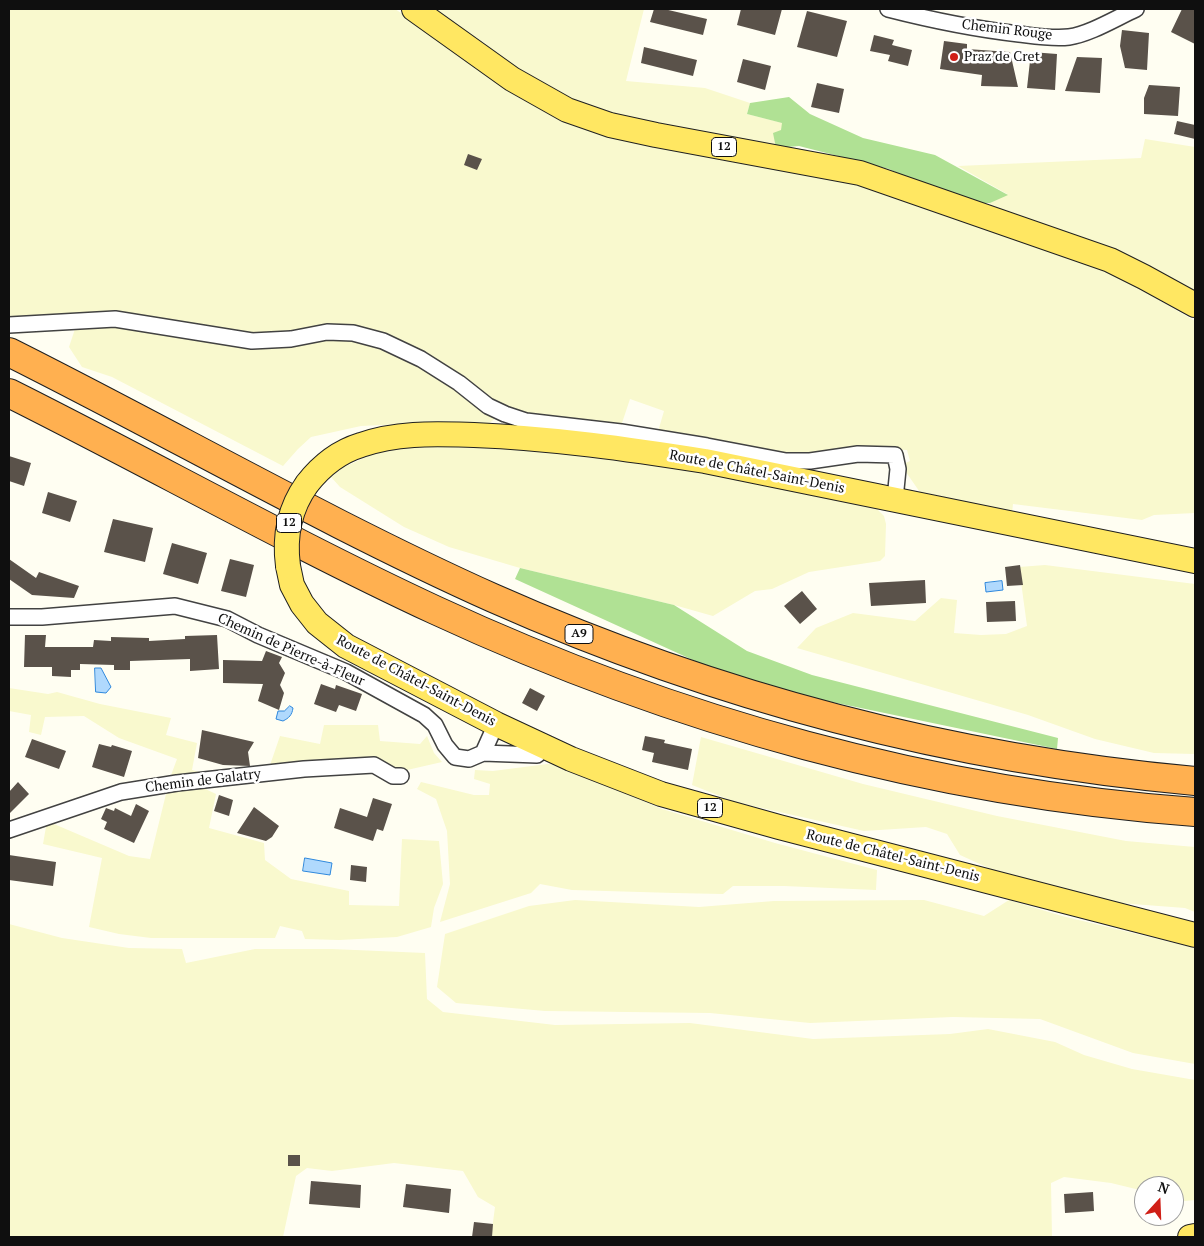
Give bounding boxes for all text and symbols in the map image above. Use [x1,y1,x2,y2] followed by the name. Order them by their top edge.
[961,16,1053,44] street label: Chemin Rouge
[964,49,1040,65] place label: Praz de Cret
[948,51,960,63] marker: Praz de Cret
[712,138,736,156] road number: 12
[668,447,846,497] street label: Route de Châtel-Saint-Denis
[276,514,302,532] road number: 12
[215,610,367,690] street label: Chemin de Pierre-à-Fleur
[565,624,593,644] road number: A9
[333,632,499,730] street label: Route de Châtel-Saint-Denis
[144,766,262,796] street label: Chemin de Galatry
[698,798,722,818] road number: 12
[805,826,981,886] street label: Route de Châtel-Saint-Denis
[1134,1176,1184,1226] north arrow
[1156,1177,1172,1198] text: N

